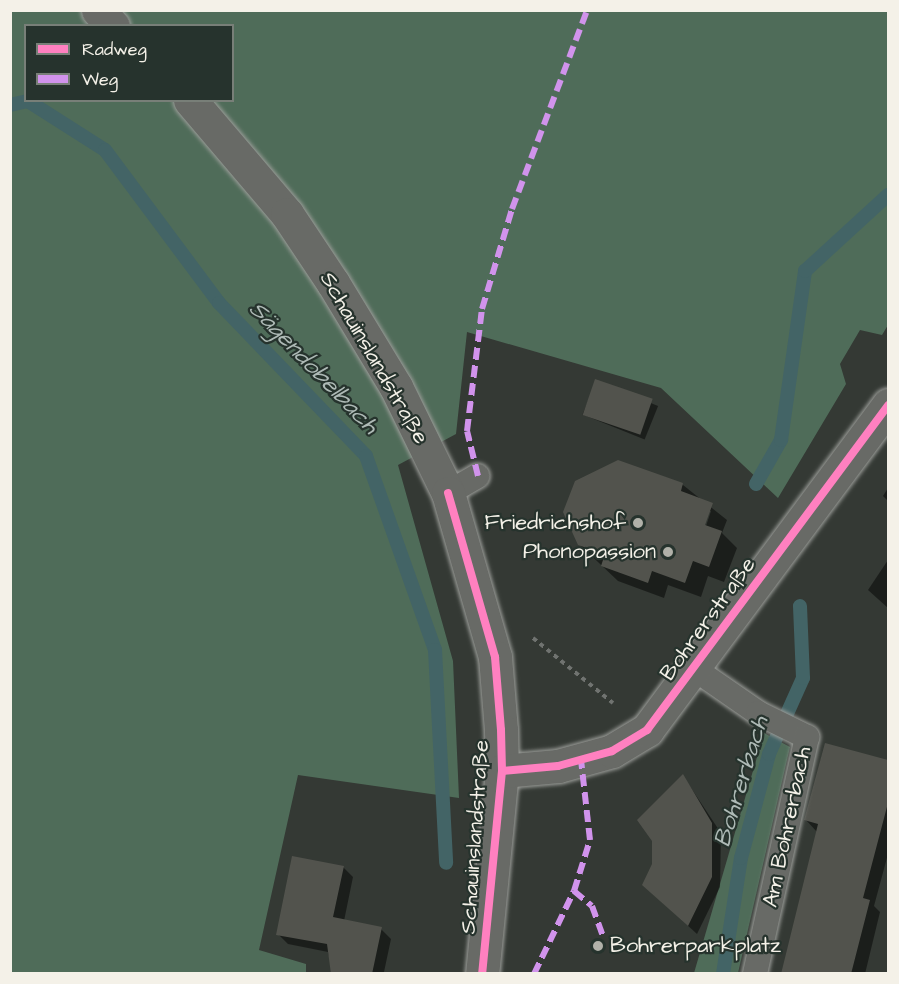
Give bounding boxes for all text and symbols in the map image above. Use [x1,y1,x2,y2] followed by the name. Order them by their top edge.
[24,24,234,102] legend
[82,37,147,62] text: Radweg
[82,67,118,92] text: Weg
[314,267,434,449] street label: Schauinslandstraße
[242,295,384,441] water label: Sägendobelbach
[484,510,626,536] place label: Friedrichshof
[631,516,645,530] marker: Friedrichshof
[523,539,656,565] place label: Phonopassion
[661,545,675,559] marker: Phonopassion
[654,552,762,686] street label: Bohrerstraße
[709,713,775,851] water label: Bohrerbach
[455,739,495,935] street label: Schauinslandstraße
[757,744,817,910] street label: Am Bohrerbach
[610,933,781,959] place label: Bohrerparkplatz
[591,939,605,953] marker: Bohrerparkplatz

